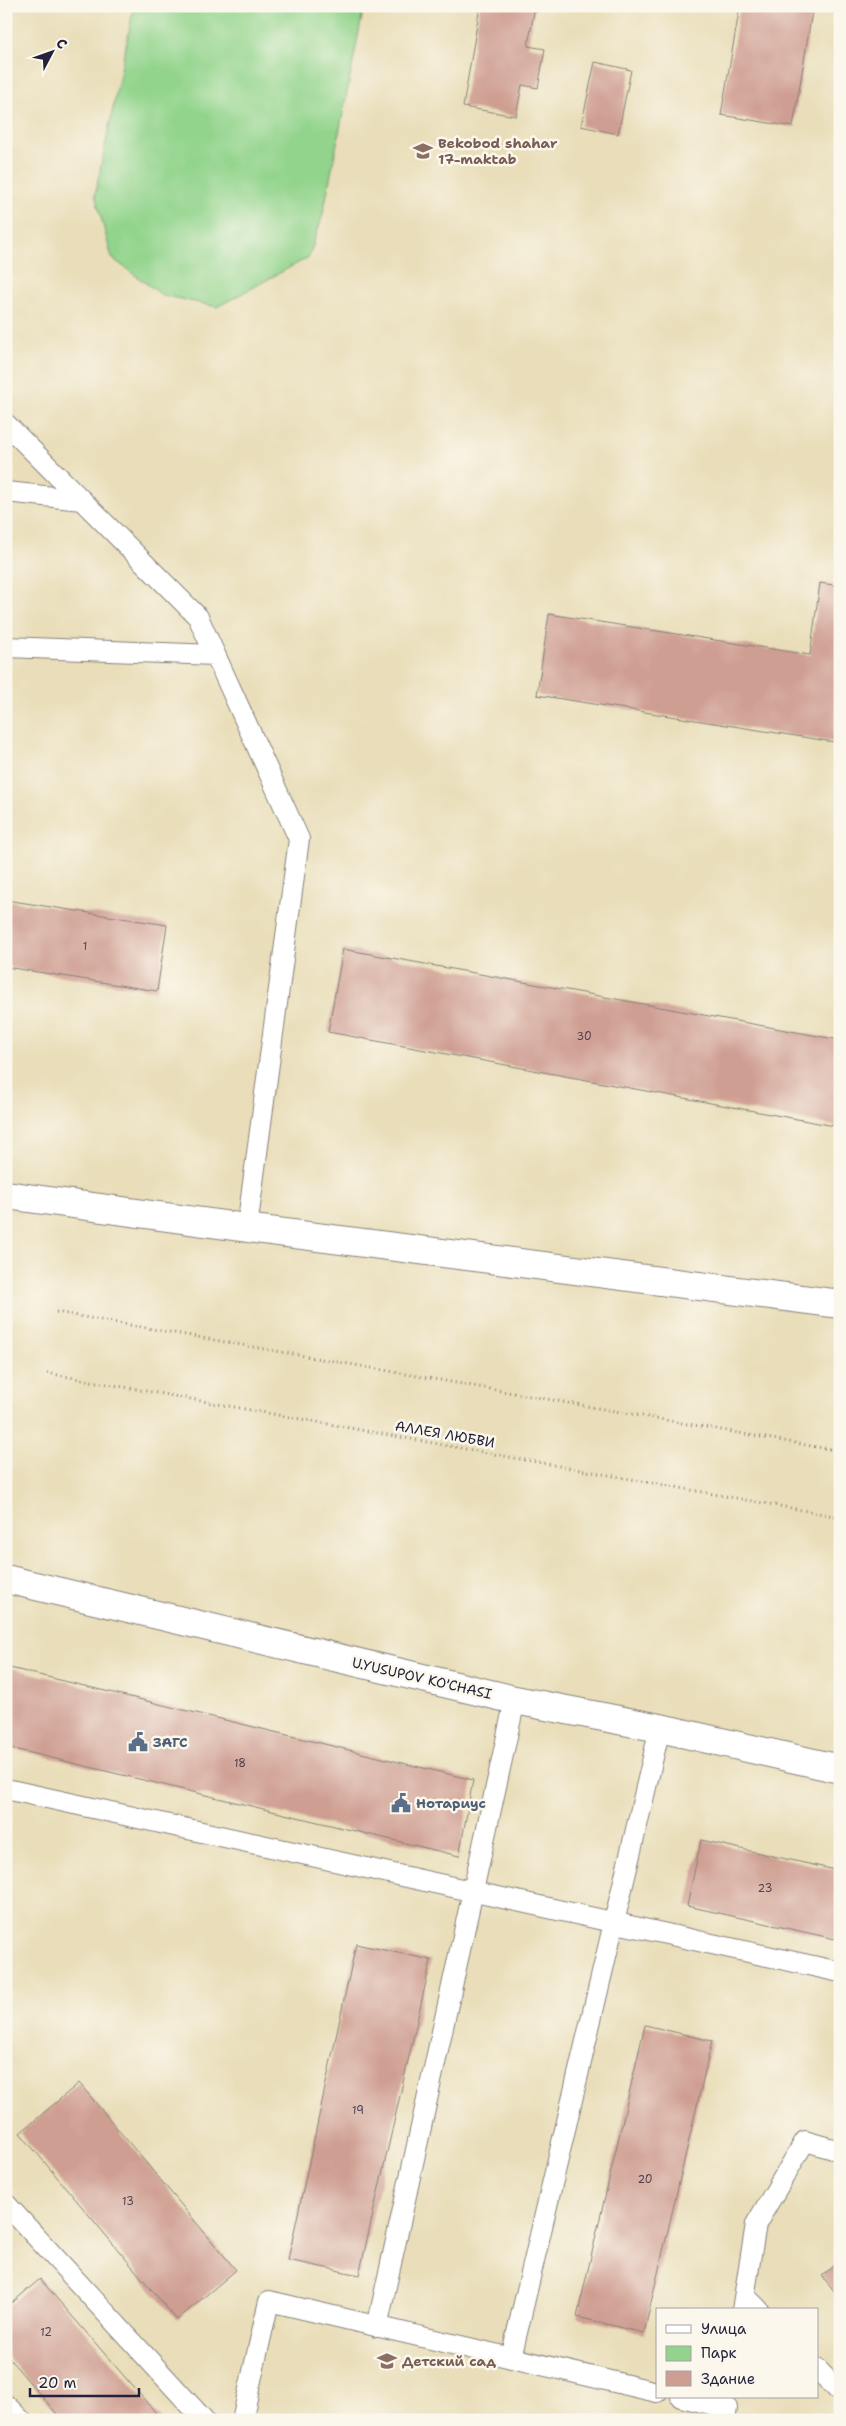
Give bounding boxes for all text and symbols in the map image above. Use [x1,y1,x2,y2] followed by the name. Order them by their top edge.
[28,28,78,78] north arrow
[52,34,71,53] text: С
[438,134,558,168] place label: Bekobod shahar 17-maktab
[412,140,434,162] school or university icon: Bekobod shahar 17-maktab
[83,939,87,954] house number: 1
[576,1029,592,1044] house number: 30
[394,1416,496,1452] street label: АЛЛЕЯ ЛЮБВИ
[350,1653,494,1703] street label: U.YUSUPOV KO'CHASI
[127,1731,149,1753] public building icon: ЗАГС
[153,1733,188,1751] place label: ЗАГС
[234,1756,246,1771] house number: 18
[390,1792,412,1814] public building icon: Нотариус
[416,1794,486,1812] place label: Нотариус
[758,1881,772,1896] house number: 23
[352,2103,364,2118] house number: 19
[637,2172,653,2187] house number: 20
[122,2194,134,2209] house number: 13
[656,2308,818,2398] legend
[701,2319,747,2339] text: Улица
[40,2325,52,2340] house number: 12
[701,2343,737,2363] text: Парк
[376,2350,398,2372] school or university icon: Детский сад
[402,2352,496,2370] place label: Детский сад
[30,2366,139,2398] scale bar
[701,2369,755,2389] text: Здание
[38,2373,77,2393] text: 20 m

